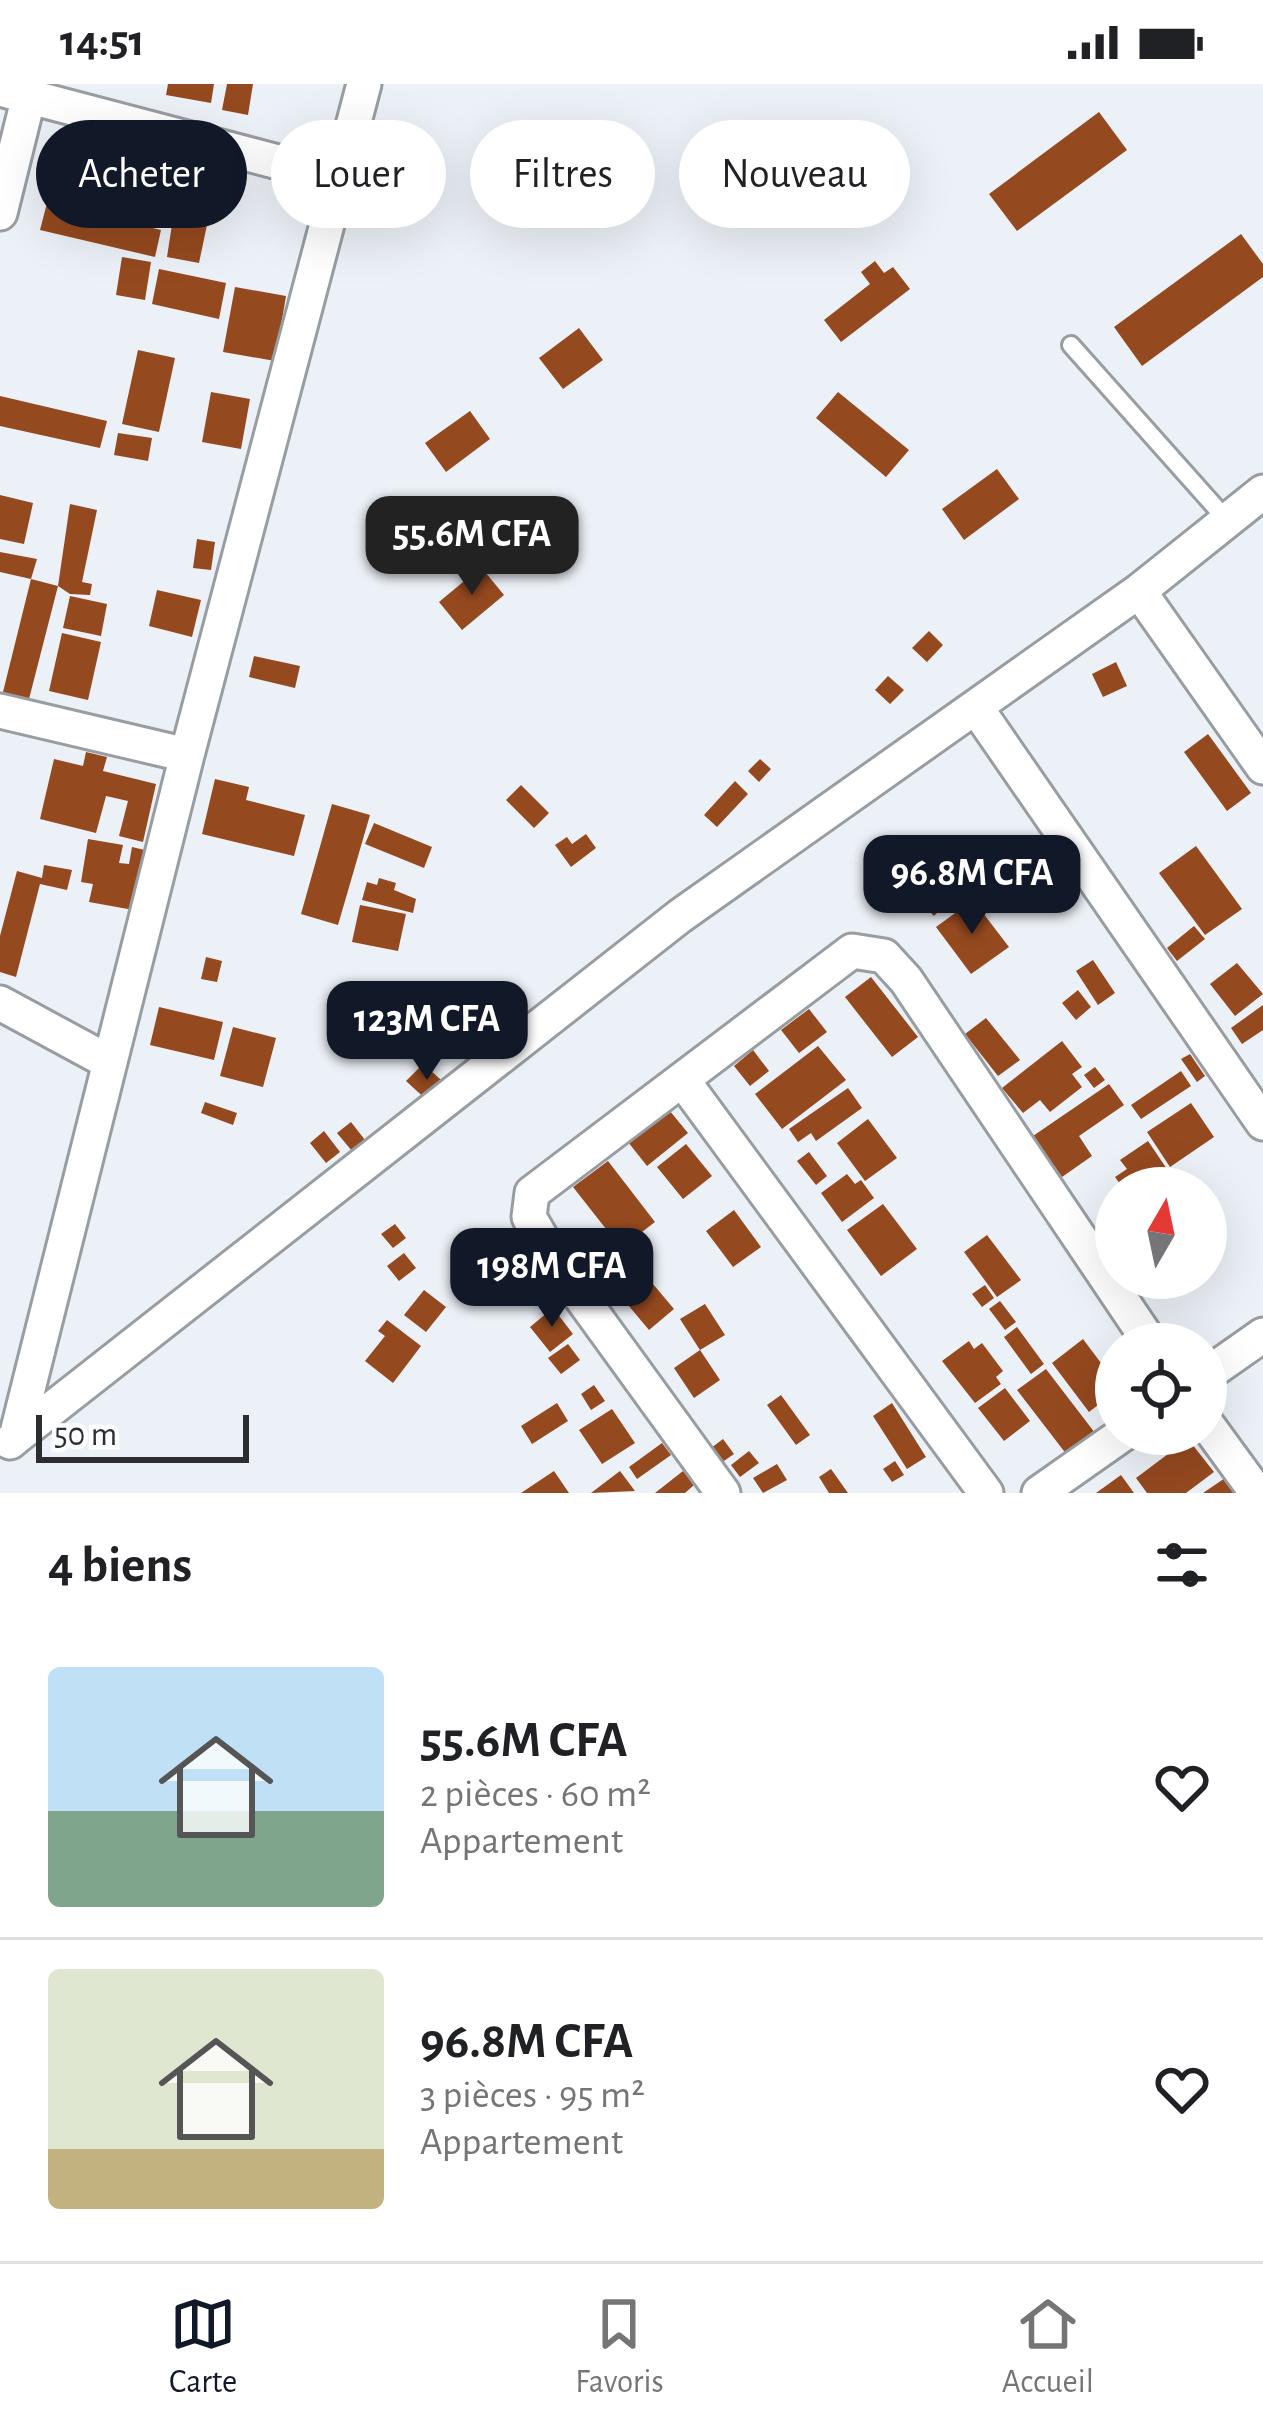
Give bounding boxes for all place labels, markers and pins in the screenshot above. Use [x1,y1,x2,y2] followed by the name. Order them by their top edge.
[335,496,609,598] pin: 55.6M CFA
[835,835,1109,937] pin: 96.8M CFA
[303,981,551,1083] pin: 123M CFA
[428,1228,676,1330] pin: 198M CFA

